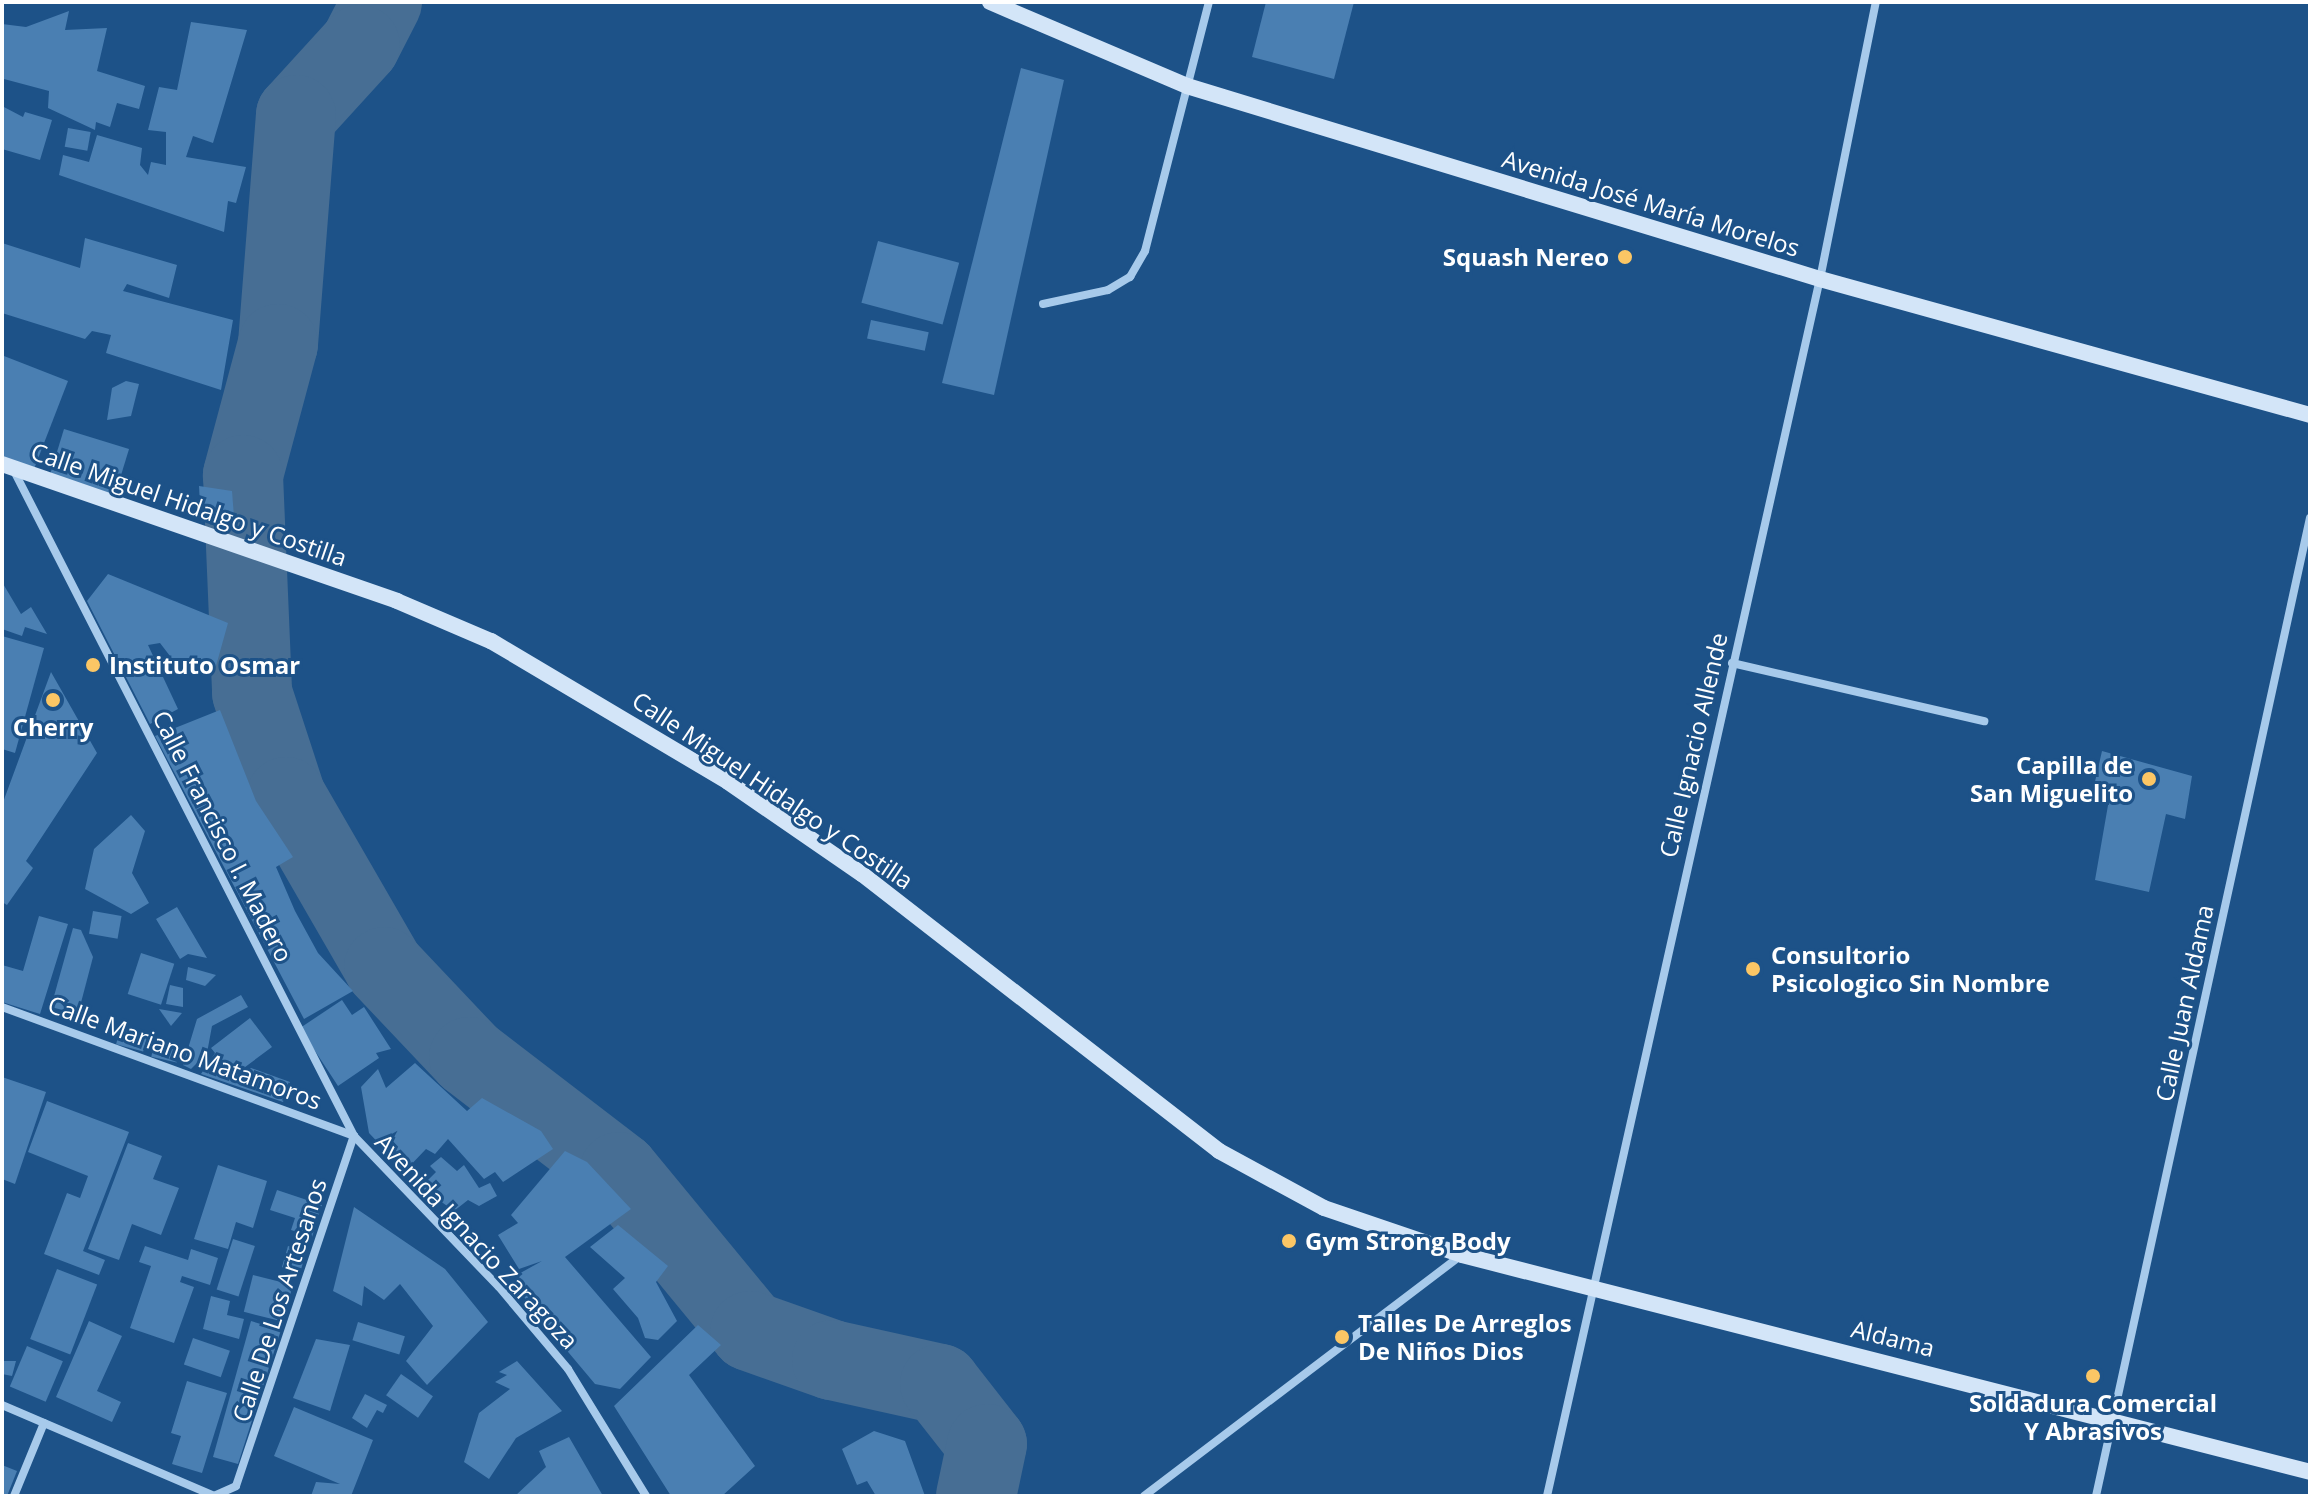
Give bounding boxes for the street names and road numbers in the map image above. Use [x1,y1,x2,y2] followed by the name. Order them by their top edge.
[1499,144,1803,262] street label: Avenida José María Morelos
[27,436,351,572] street label: Calle Miguel Hidalgo y Costilla
[1653,630,1733,860] street label: Calle Ignacio Allende
[627,685,919,895] street label: Calle Miguel Hidalgo y Costilla
[147,705,299,967] street label: Calle Francisco I. Madero
[2149,902,2219,1104] street label: Calle Juan Aldama
[44,989,326,1115] street label: Calle Mariano Matamoros
[370,1127,584,1355] street label: Avenida Ignacio Zaragoza
[226,1175,332,1425] street label: Calle De Los Artesanos
[1848,1314,1938,1362] street label: Aldama

